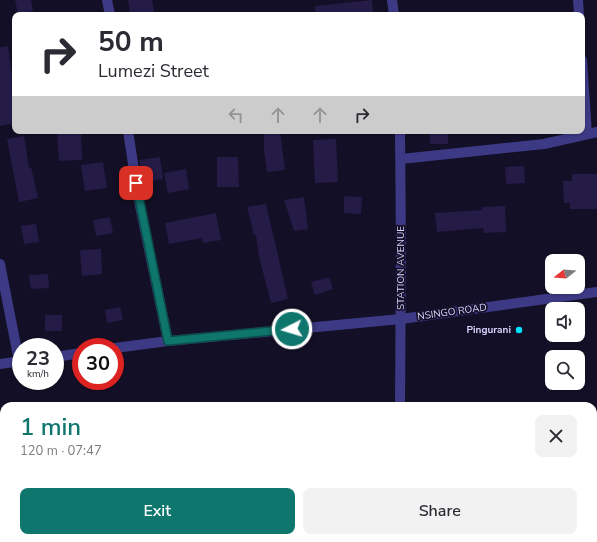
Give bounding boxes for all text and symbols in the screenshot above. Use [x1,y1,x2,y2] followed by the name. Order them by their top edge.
[98,23,164,61] text: 50 m
[32,28,84,80] icon: right
[98,59,209,83] text: Lumezi Street
[225,104,247,126] icon: left
[267,104,289,126] icon: ahead
[309,104,331,126] icon: ahead
[351,104,373,126] icon: right
[119,166,153,200] pin
[125,172,147,194] icon: arrive
[394,226,408,310] street label: STATION AVENUE
[545,254,585,294] north arrow
[545,254,585,390] map controls
[416,300,488,324] street label: NSINGO ROAD
[545,302,585,342] button: sound
[271,308,313,350] position arrow
[467,323,511,337] place label: Pingurani
[514,325,524,335] marker: Pingurani
[72,338,124,390] speed limit sign: 30
[26,345,50,372] text: 23
[545,350,585,390] button: search
[27,367,49,381] text: km/h
[20,411,81,443] text: 1 min
[535,415,577,457] button: close
[20,442,102,460] text: 120 m · 07:47
[20,488,295,534] button: Exit
[303,488,577,534] button: Share

